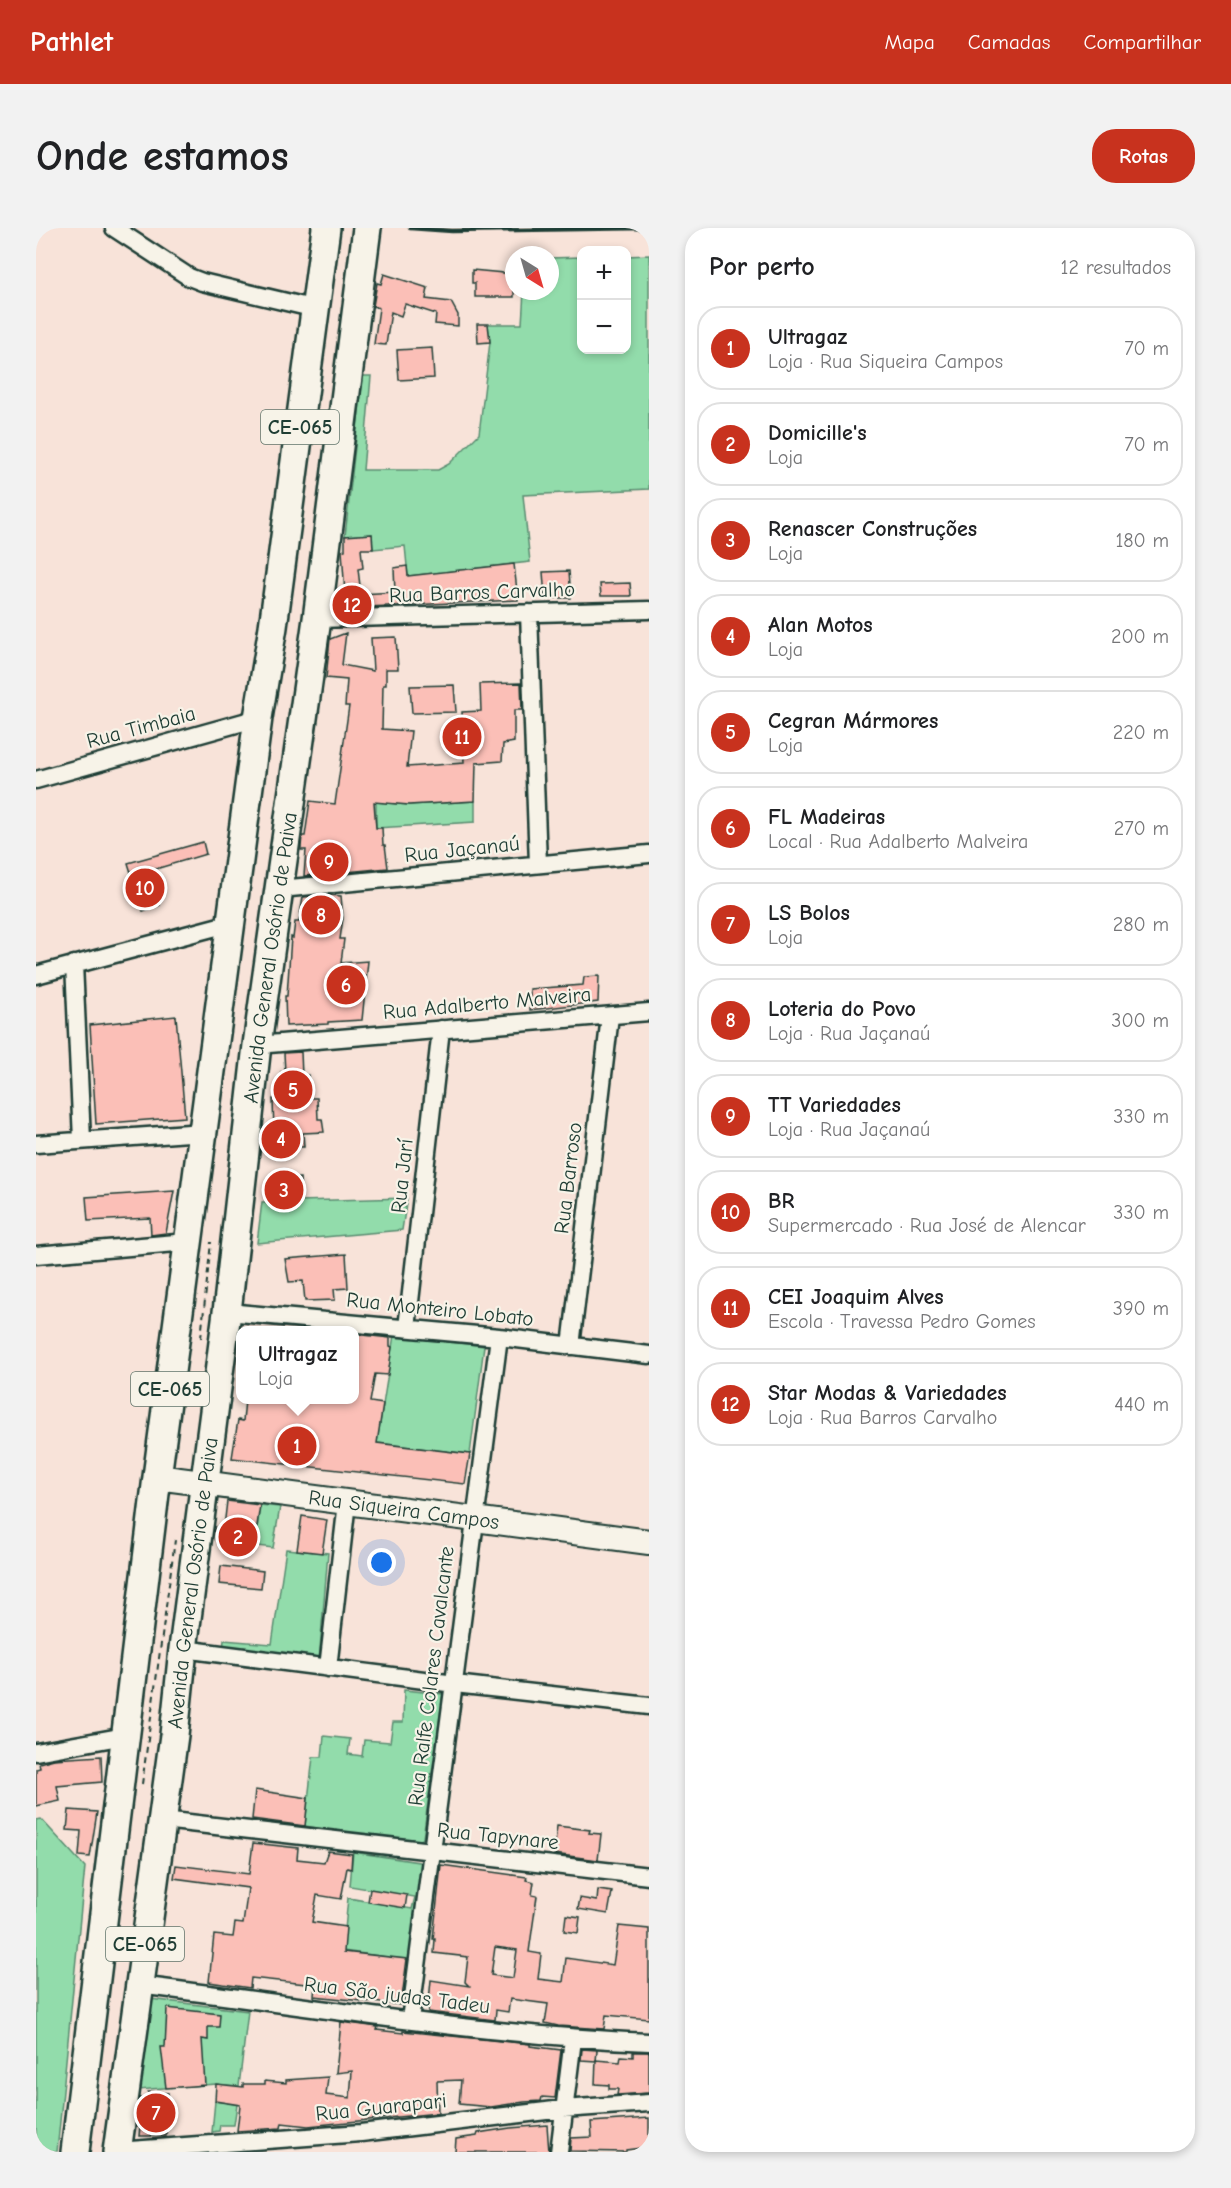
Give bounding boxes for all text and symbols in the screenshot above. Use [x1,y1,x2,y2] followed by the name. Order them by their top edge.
[30,26,113,58] text: Pathlet
[884,30,935,54] text: Mapa
[968,30,1051,54] text: Camadas
[1084,30,1201,54] text: Compartilhar
[1092,129,1195,183] button: Rotas
[36,132,289,181] text: Onde estamos
[505,246,559,300] north arrow
[577,246,631,354] map controls
[577,246,631,300] button: +
[709,252,815,282] text: Por perto
[1061,256,1171,279] text: 12 resultados
[577,300,631,354] button: −
[768,324,847,350] text: Ultragaz
[727,337,734,360] text: 1
[1124,337,1169,360] text: 70 m
[768,350,1003,373] text: Loja · Rua Siqueira Campos
[261,410,339,444] road number: CE-065
[768,420,867,446] text: Domicille's
[726,433,735,456] text: 2
[1124,433,1169,456] text: 70 m
[768,446,803,469] text: Loja
[768,516,977,542] text: Renascer Construções
[726,529,735,552] text: 3
[1115,529,1169,552] text: 180 m
[768,542,803,565] text: Loja
[389,577,575,607] street label: Rua Barros Carvalho
[332,582,372,628] pin: 12
[768,612,873,638] text: Alan Motos
[726,625,735,648] text: 4
[1111,625,1169,648] text: 200 m
[768,638,803,661] text: Loja
[84,701,198,753] street label: Rua Timbaia
[768,708,938,734] text: Cegran Mármores
[442,714,482,760] pin: 11
[725,721,736,744] text: 5
[1113,721,1169,744] text: 220 m
[768,734,803,757] text: Loja
[768,804,885,830] text: FL Madeiras
[239,811,302,1105] street label: Avenida General Osório de Paiva
[725,817,736,840] text: 6
[1114,817,1169,840] text: 270 m
[768,830,1028,853] text: Local · Rua Adalberto Malveira
[403,831,521,867] street label: Rua Jaçanaú
[310,840,348,884] pin: 9
[126,866,164,910] pin: 10
[302,892,340,938] pin: 8
[768,900,850,926] text: LS Bolos
[726,913,735,936] text: 7
[1113,913,1169,936] text: 280 m
[768,926,803,949] text: Loja
[326,962,366,1008] pin: 6
[382,982,592,1024] street label: Rua Adalberto Malveira
[768,996,916,1022] text: Loteria do Povo
[725,1009,736,1032] text: 8
[1111,1009,1169,1032] text: 300 m
[768,1022,930,1045] text: Loja · Rua Jaçanaú
[274,1068,312,1112] pin: 5
[768,1092,901,1118] text: TT Variedades
[725,1105,736,1128] text: 9
[1113,1105,1169,1128] text: 330 m
[262,1116,300,1162] pin: 4
[768,1118,930,1141] text: Loja · Rua Jaçanaú
[549,1121,587,1235] street label: Rua Barroso
[386,1137,418,1214] street label: Rua Jarí
[264,1168,304,1212] pin: 3
[768,1188,794,1214] text: BR
[721,1201,740,1224] text: 10
[1113,1201,1169,1224] text: 330 m
[768,1214,1086,1237] text: Supermercado · Rua José de Alencar
[768,1284,944,1310] text: CEI Joaquim Alves
[345,1287,535,1331] street label: Rua Monteiro Lobato
[723,1297,738,1320] text: 11
[1113,1297,1169,1320] text: 390 m
[768,1310,1036,1333] text: Escola · Travessa Pedro Gomes
[236,1326,359,1404] popup
[258,1341,337,1367] text: Ultragaz
[258,1367,293,1390] text: Loja
[131,1372,209,1406] road number: CE-065
[768,1380,1007,1406] text: Star Modas & Variedades
[722,1393,739,1416] text: 12
[1114,1393,1169,1416] text: 440 m
[768,1406,997,1429] text: Loja · Rua Barros Carvalho
[278,1424,316,1468] pin: 1
[163,1436,223,1730] street label: Avenida General Osório de Paiva
[307,1485,501,1534] street label: Rua Siqueira Campos
[218,1514,258,1560] pin: 2
[403,1545,459,1807] street label: Rua Ralfe Colares Cavalcante
[367,1548,396,1577] your location
[436,1818,560,1854] street label: Rua Tapynare
[106,1927,184,1961] road number: CE-065
[303,1972,491,2018] street label: Rua São judas Tadeu
[314,2088,448,2126] street label: Rua Guarapari
[136,2090,176,2136] pin: 7

